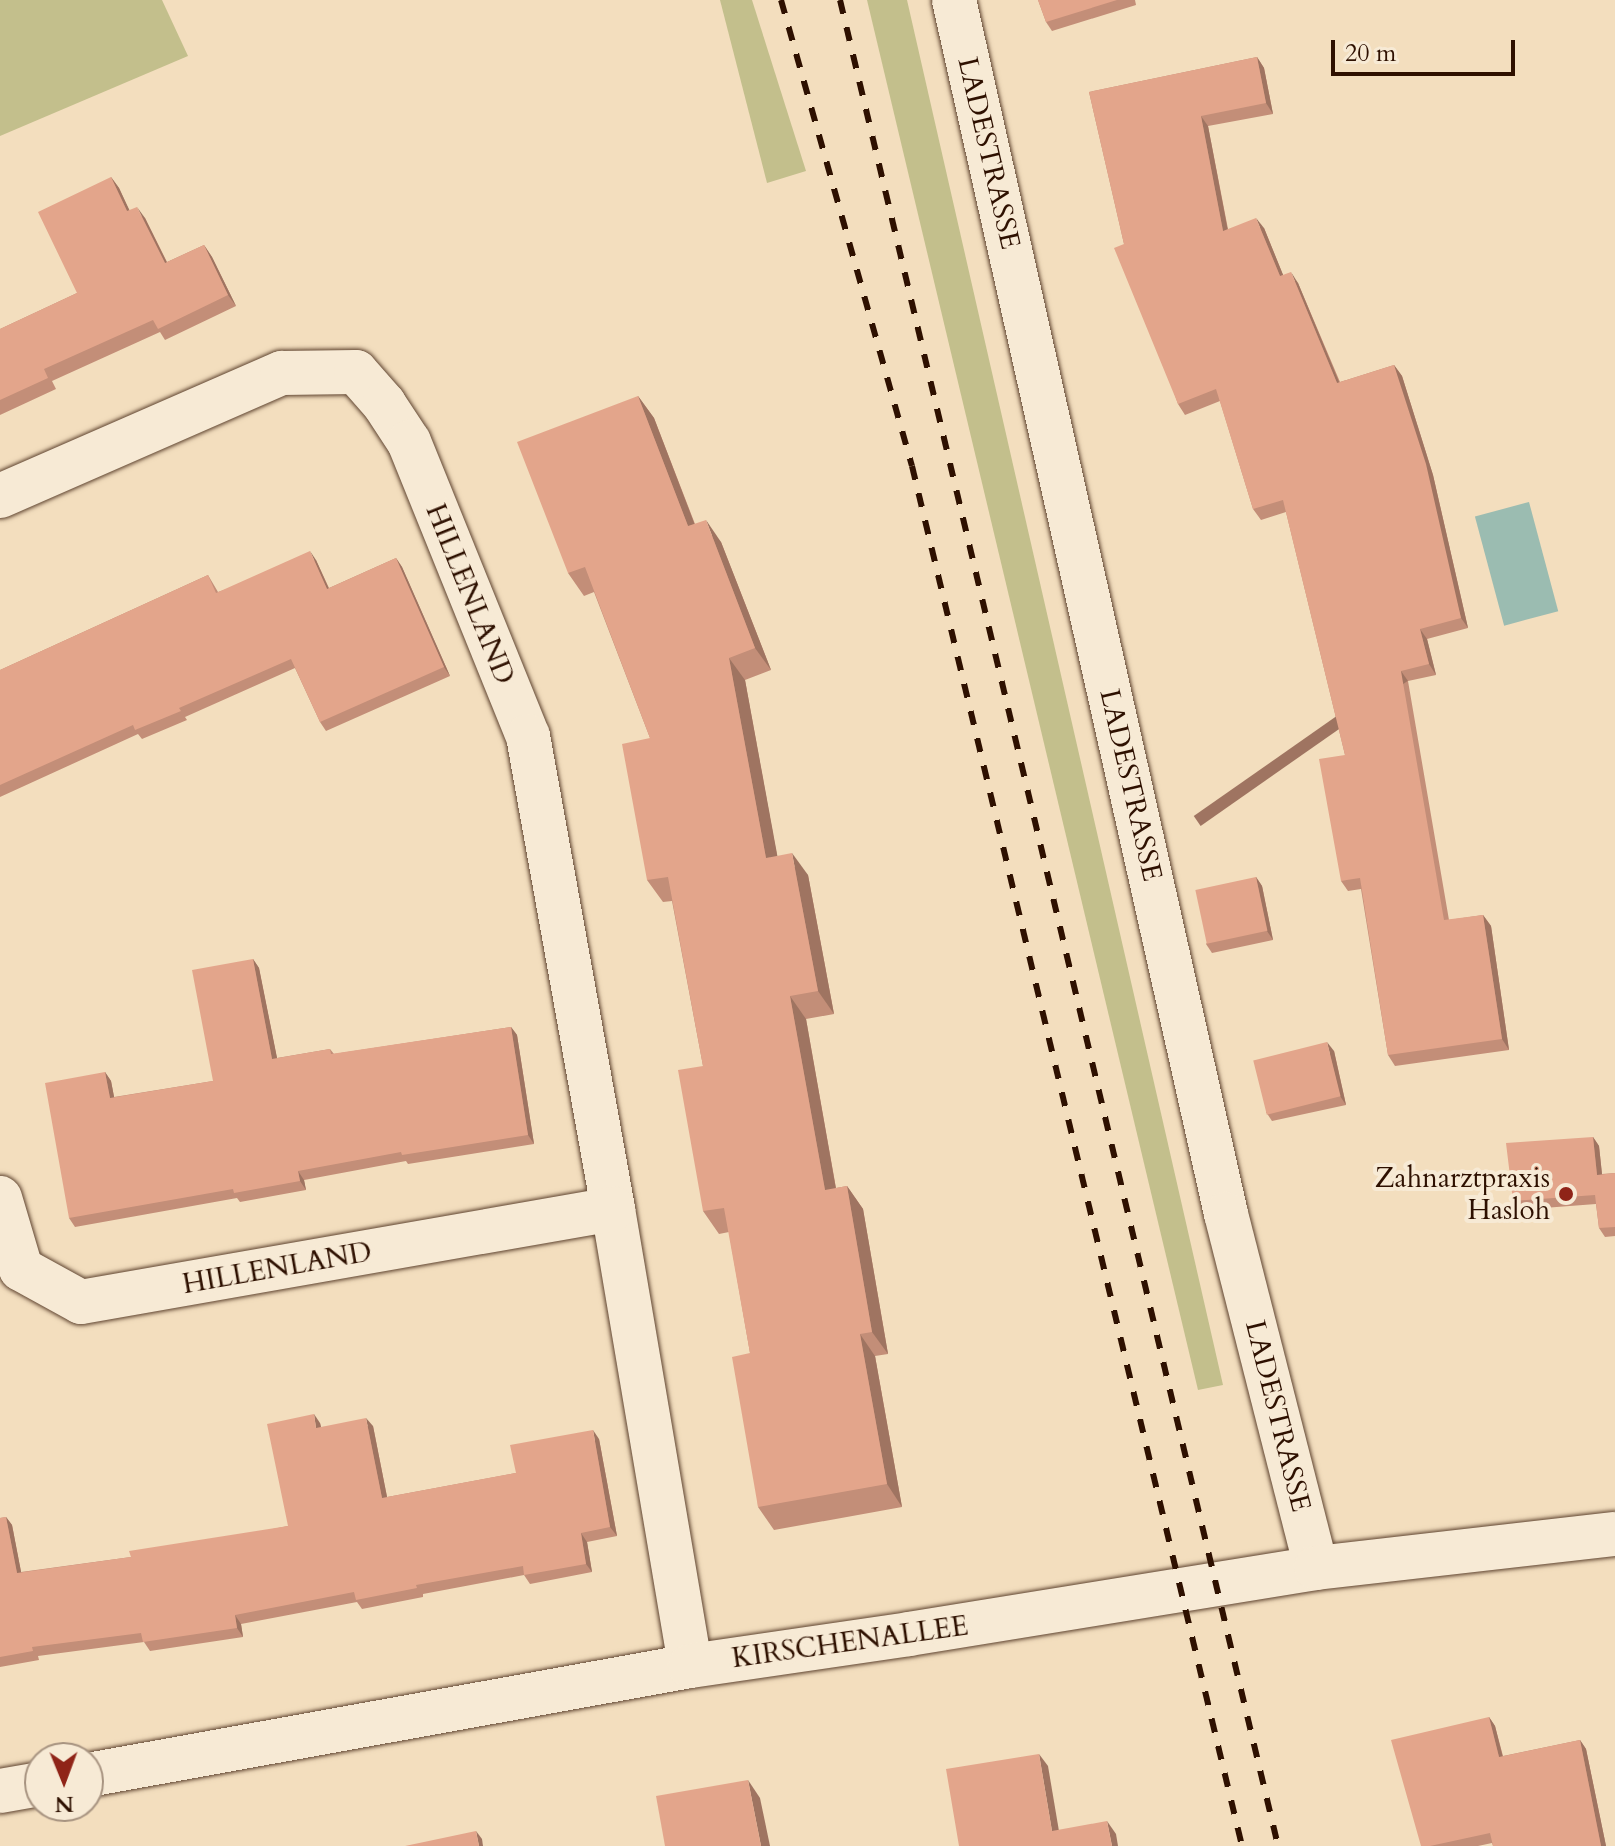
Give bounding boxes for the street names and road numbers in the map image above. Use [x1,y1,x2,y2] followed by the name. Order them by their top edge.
[951,54,1027,252] street label: LADESTRASSE
[419,499,521,689] street label: HILLENLAND
[1093,686,1169,884] street label: LADESTRASSE
[180,1235,374,1301] street label: HILLENLAND
[1238,1317,1318,1515] street label: LADESTRASSE
[730,1609,970,1675] street label: KIRSCHENALLEE

